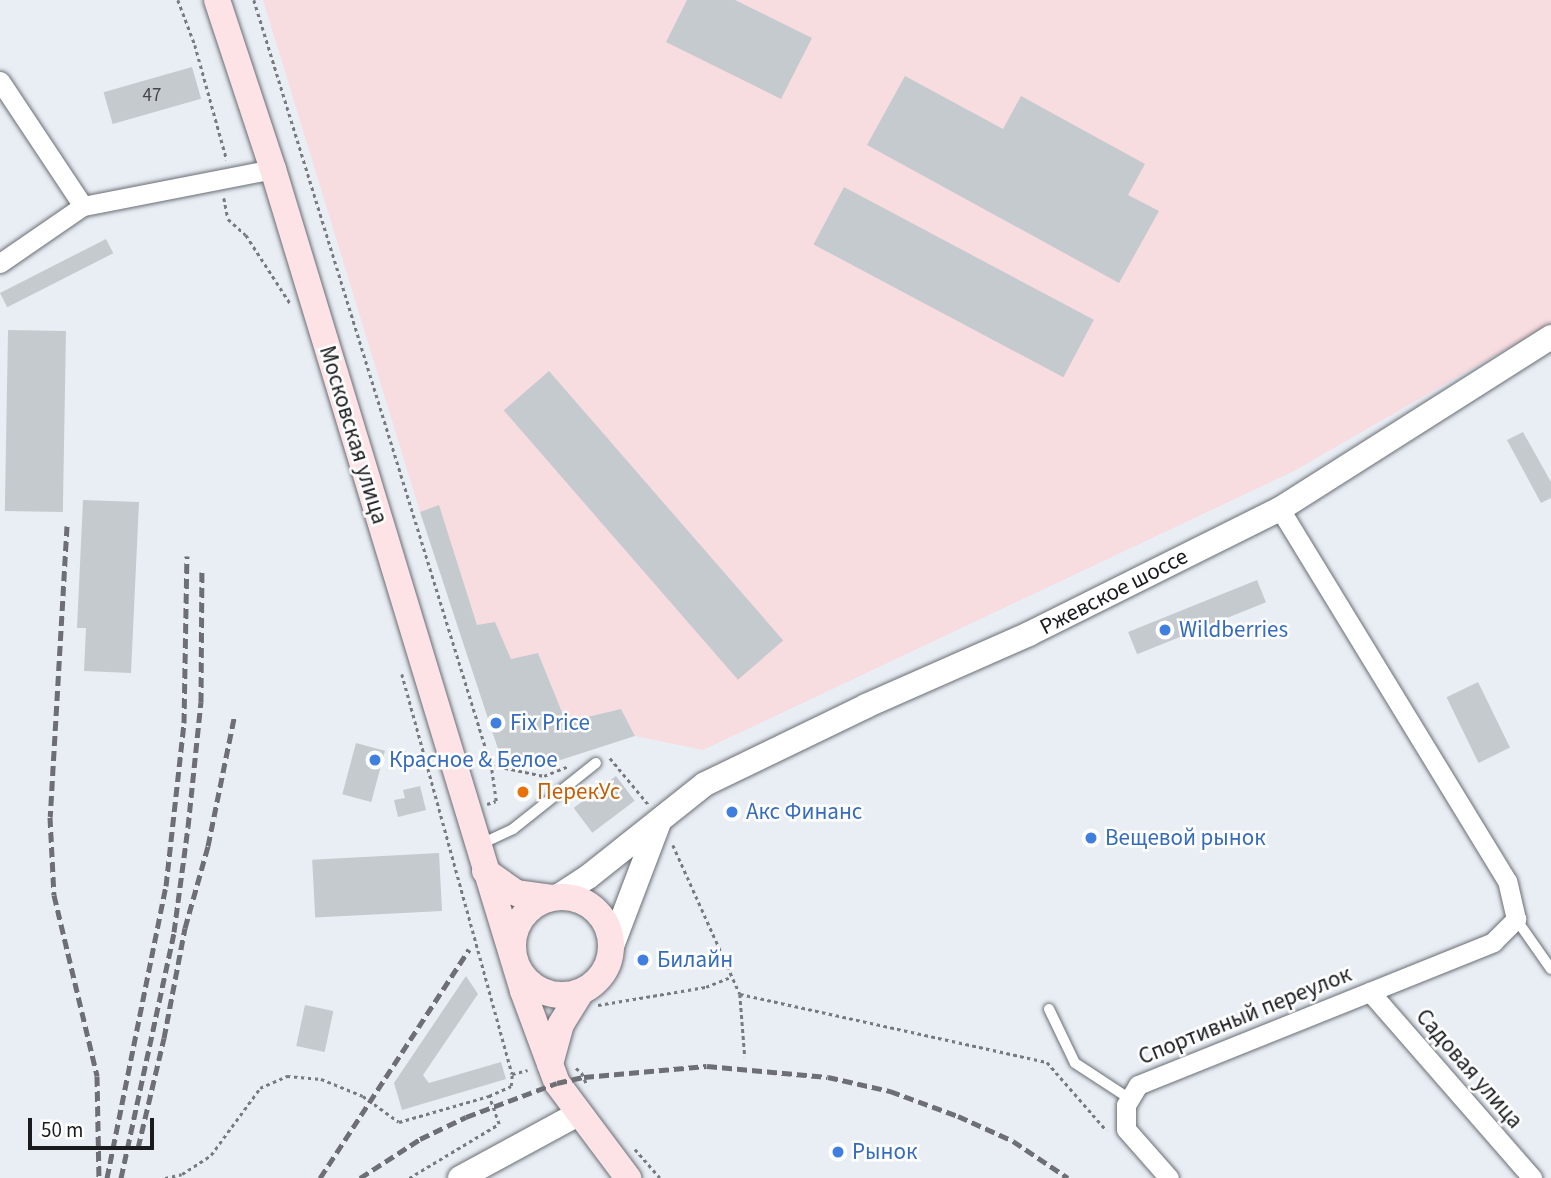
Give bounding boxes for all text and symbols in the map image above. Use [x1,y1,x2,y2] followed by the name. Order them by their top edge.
[143,85,161,107] house number: 47
[313,343,393,527] street label: Московская улица
[1035,543,1193,641] street label: Ржевское шоссе
[1179,616,1288,644] place label: Wildberries
[1157,622,1173,638] marker: Wildberries
[510,709,590,737] place label: Fix Price
[488,715,504,731] marker: Fix Price
[389,746,558,774] place label: Красное & Белое
[367,752,383,768] marker: Красное & Белое
[537,778,620,806] place label: ПерекУс
[515,784,531,800] marker: ПерекУс
[746,798,862,826] place label: Акс Финанс
[724,804,740,820] marker: Акс Финанс
[1105,824,1266,852] place label: Вещевой рынок
[1083,830,1099,846] marker: Вещевой рынок
[657,946,733,974] place label: Билайн
[635,952,651,968] marker: Билайн
[1135,961,1355,1071] street label: Спортивный переулок
[1410,1004,1528,1134] street label: Садовая улица
[32,1104,158,1148] scale bar
[41,1115,83,1145] text: 50 m
[852,1138,917,1166] place label: Рынок
[830,1144,846,1160] marker: Рынок

